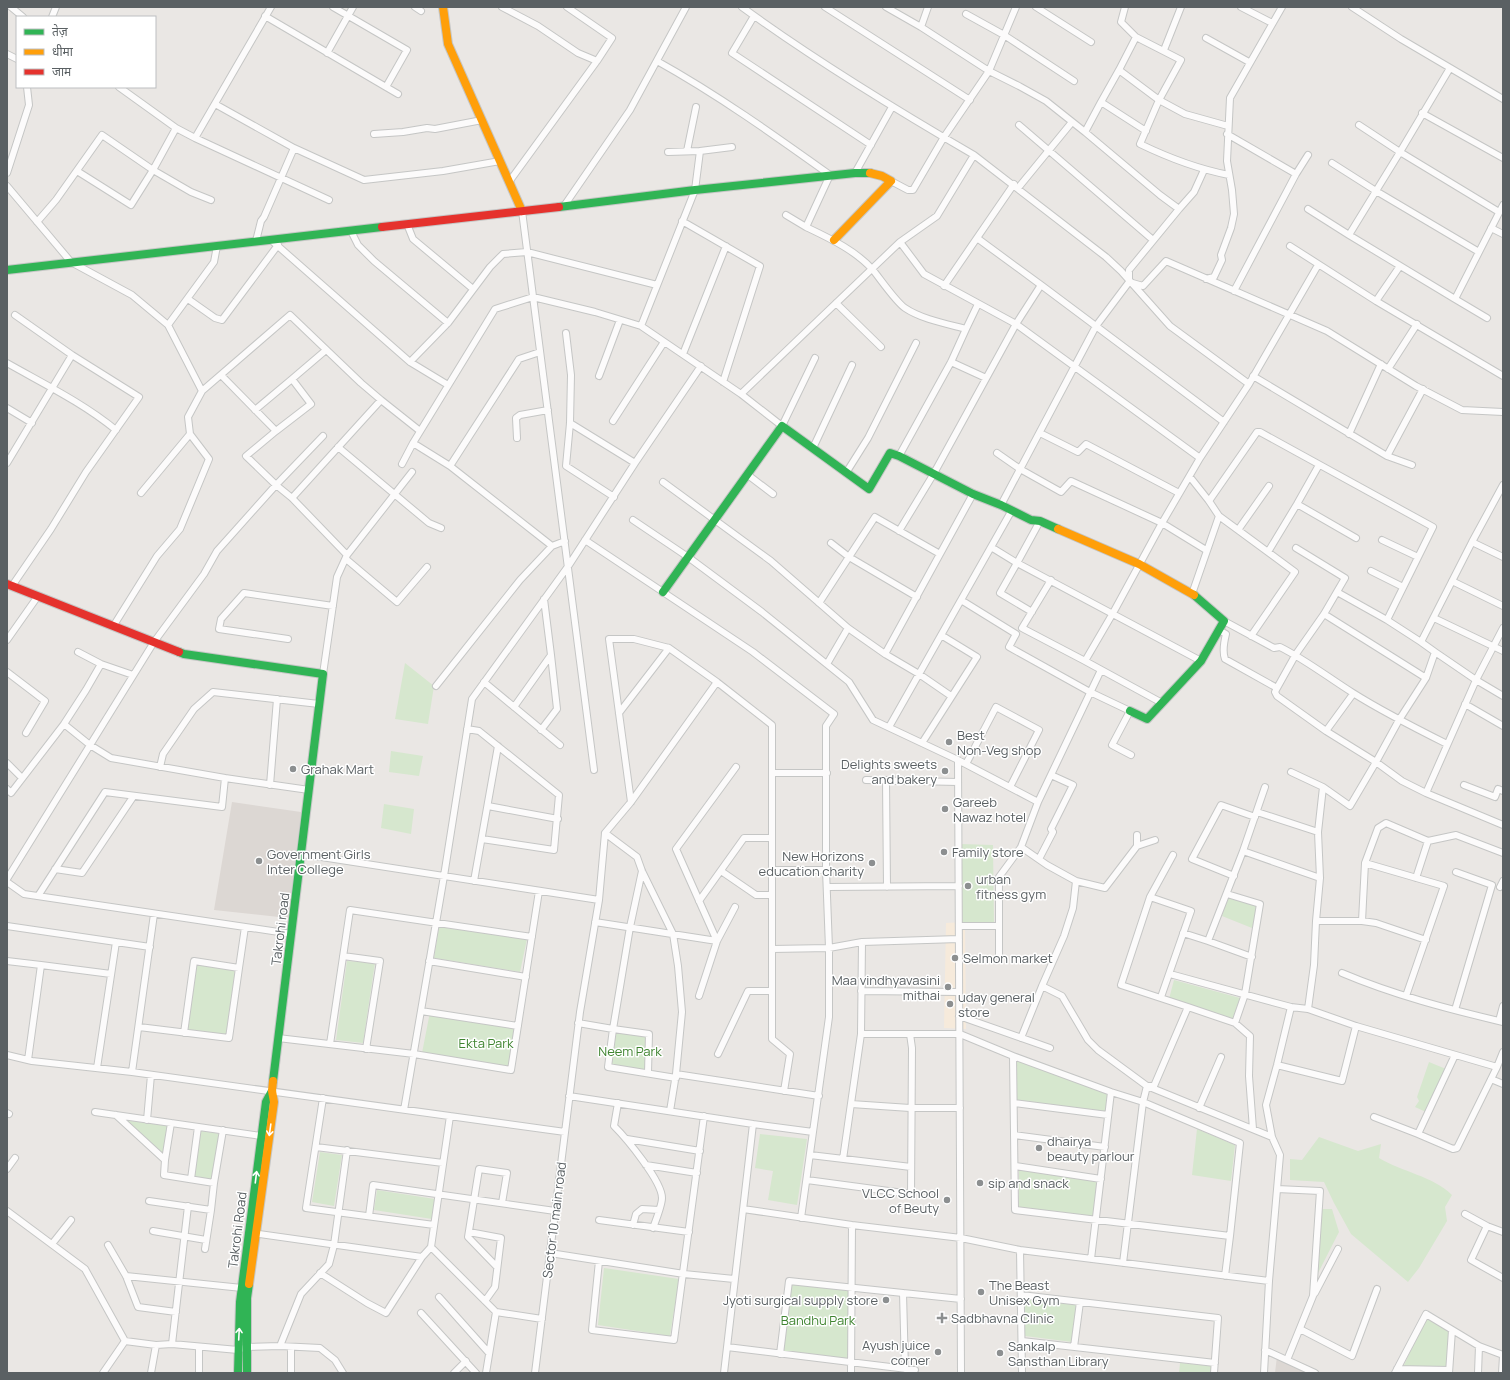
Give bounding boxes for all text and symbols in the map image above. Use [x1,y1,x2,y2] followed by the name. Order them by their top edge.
[16,16,156,88] legend
[52,23,69,40] text: तेज़
[52,43,74,60] text: धीमा
[52,63,72,80] text: जाम
[957,726,1041,759] place label: Best Non-Veg shop
[944,737,954,747] marker: Best Non-Veg shop
[841,755,937,788] place label: Delights sweets and bakery
[301,760,374,778] place label: Grahak Mart
[288,764,298,774] marker: Grahak Mart
[940,766,950,776] marker: Delights sweets and bakery
[953,793,1026,826] place label: Gareeb Nawaz hotel
[940,804,950,814] marker: Gareeb Nawaz hotel
[952,843,1024,861] place label: Family store
[267,845,371,878] place label: Government Girls Inter College
[759,847,864,880] place label: New Horizons education charity
[939,847,949,857] marker: Family store
[254,856,264,866] marker: Government Girls Inter College
[867,858,877,868] marker: New Horizons education charity
[976,870,1046,903] place label: urban fitness gym
[963,881,973,891] marker: urban fitness gym
[267,892,293,966] street label: Takrohi road
[963,949,1053,967] place label: Selmon market
[950,953,960,963] marker: Selmon market
[832,971,940,1004] place label: Maa vindhyavasini mithai
[943,982,953,992] marker: Maa vindhyavasini mithai
[958,988,1035,1021] place label: uday general store
[945,999,955,1009] marker: uday general store
[459,1034,514,1052] park label: Ekta Park
[598,1042,662,1060] park label: Neem Park
[266,1123,274,1136] one-way arrow
[1047,1132,1135,1165] place label: dhairya beauty parlour
[1034,1143,1044,1153] marker: dhairya beauty parlour
[538,1161,570,1279] street label: Sector 10 main road
[252,1171,260,1184] one-way arrow
[988,1174,1069,1192] place label: sip and snack
[975,1178,985,1188] marker: sip and snack
[862,1184,939,1217] place label: VLCC School of Beuty
[223,1191,251,1269] street label: Takrohi Road
[942,1195,952,1205] marker: VLCC School of Beuty
[989,1276,1060,1309] place label: The Beast Unisex Gym
[976,1287,986,1297] marker: The Beast Unisex Gym
[723,1291,878,1309] place label: Jyoti surgical supply store
[881,1295,891,1305] marker: Jyoti surgical supply store
[951,1309,1054,1327] place label: Sadbhavna Clinic
[781,1311,856,1329] park label: Bandhu Park
[936,1312,948,1324] marker: Sadbhavna Clinic
[235,1328,242,1341] one-way arrow
[862,1336,930,1369] place label: Ayush juice corner
[1008,1337,1109,1370] place label: Sankalp Sansthan Library
[933,1347,943,1357] marker: Ayush juice corner
[995,1348,1005,1358] marker: Sankalp Sansthan Library

